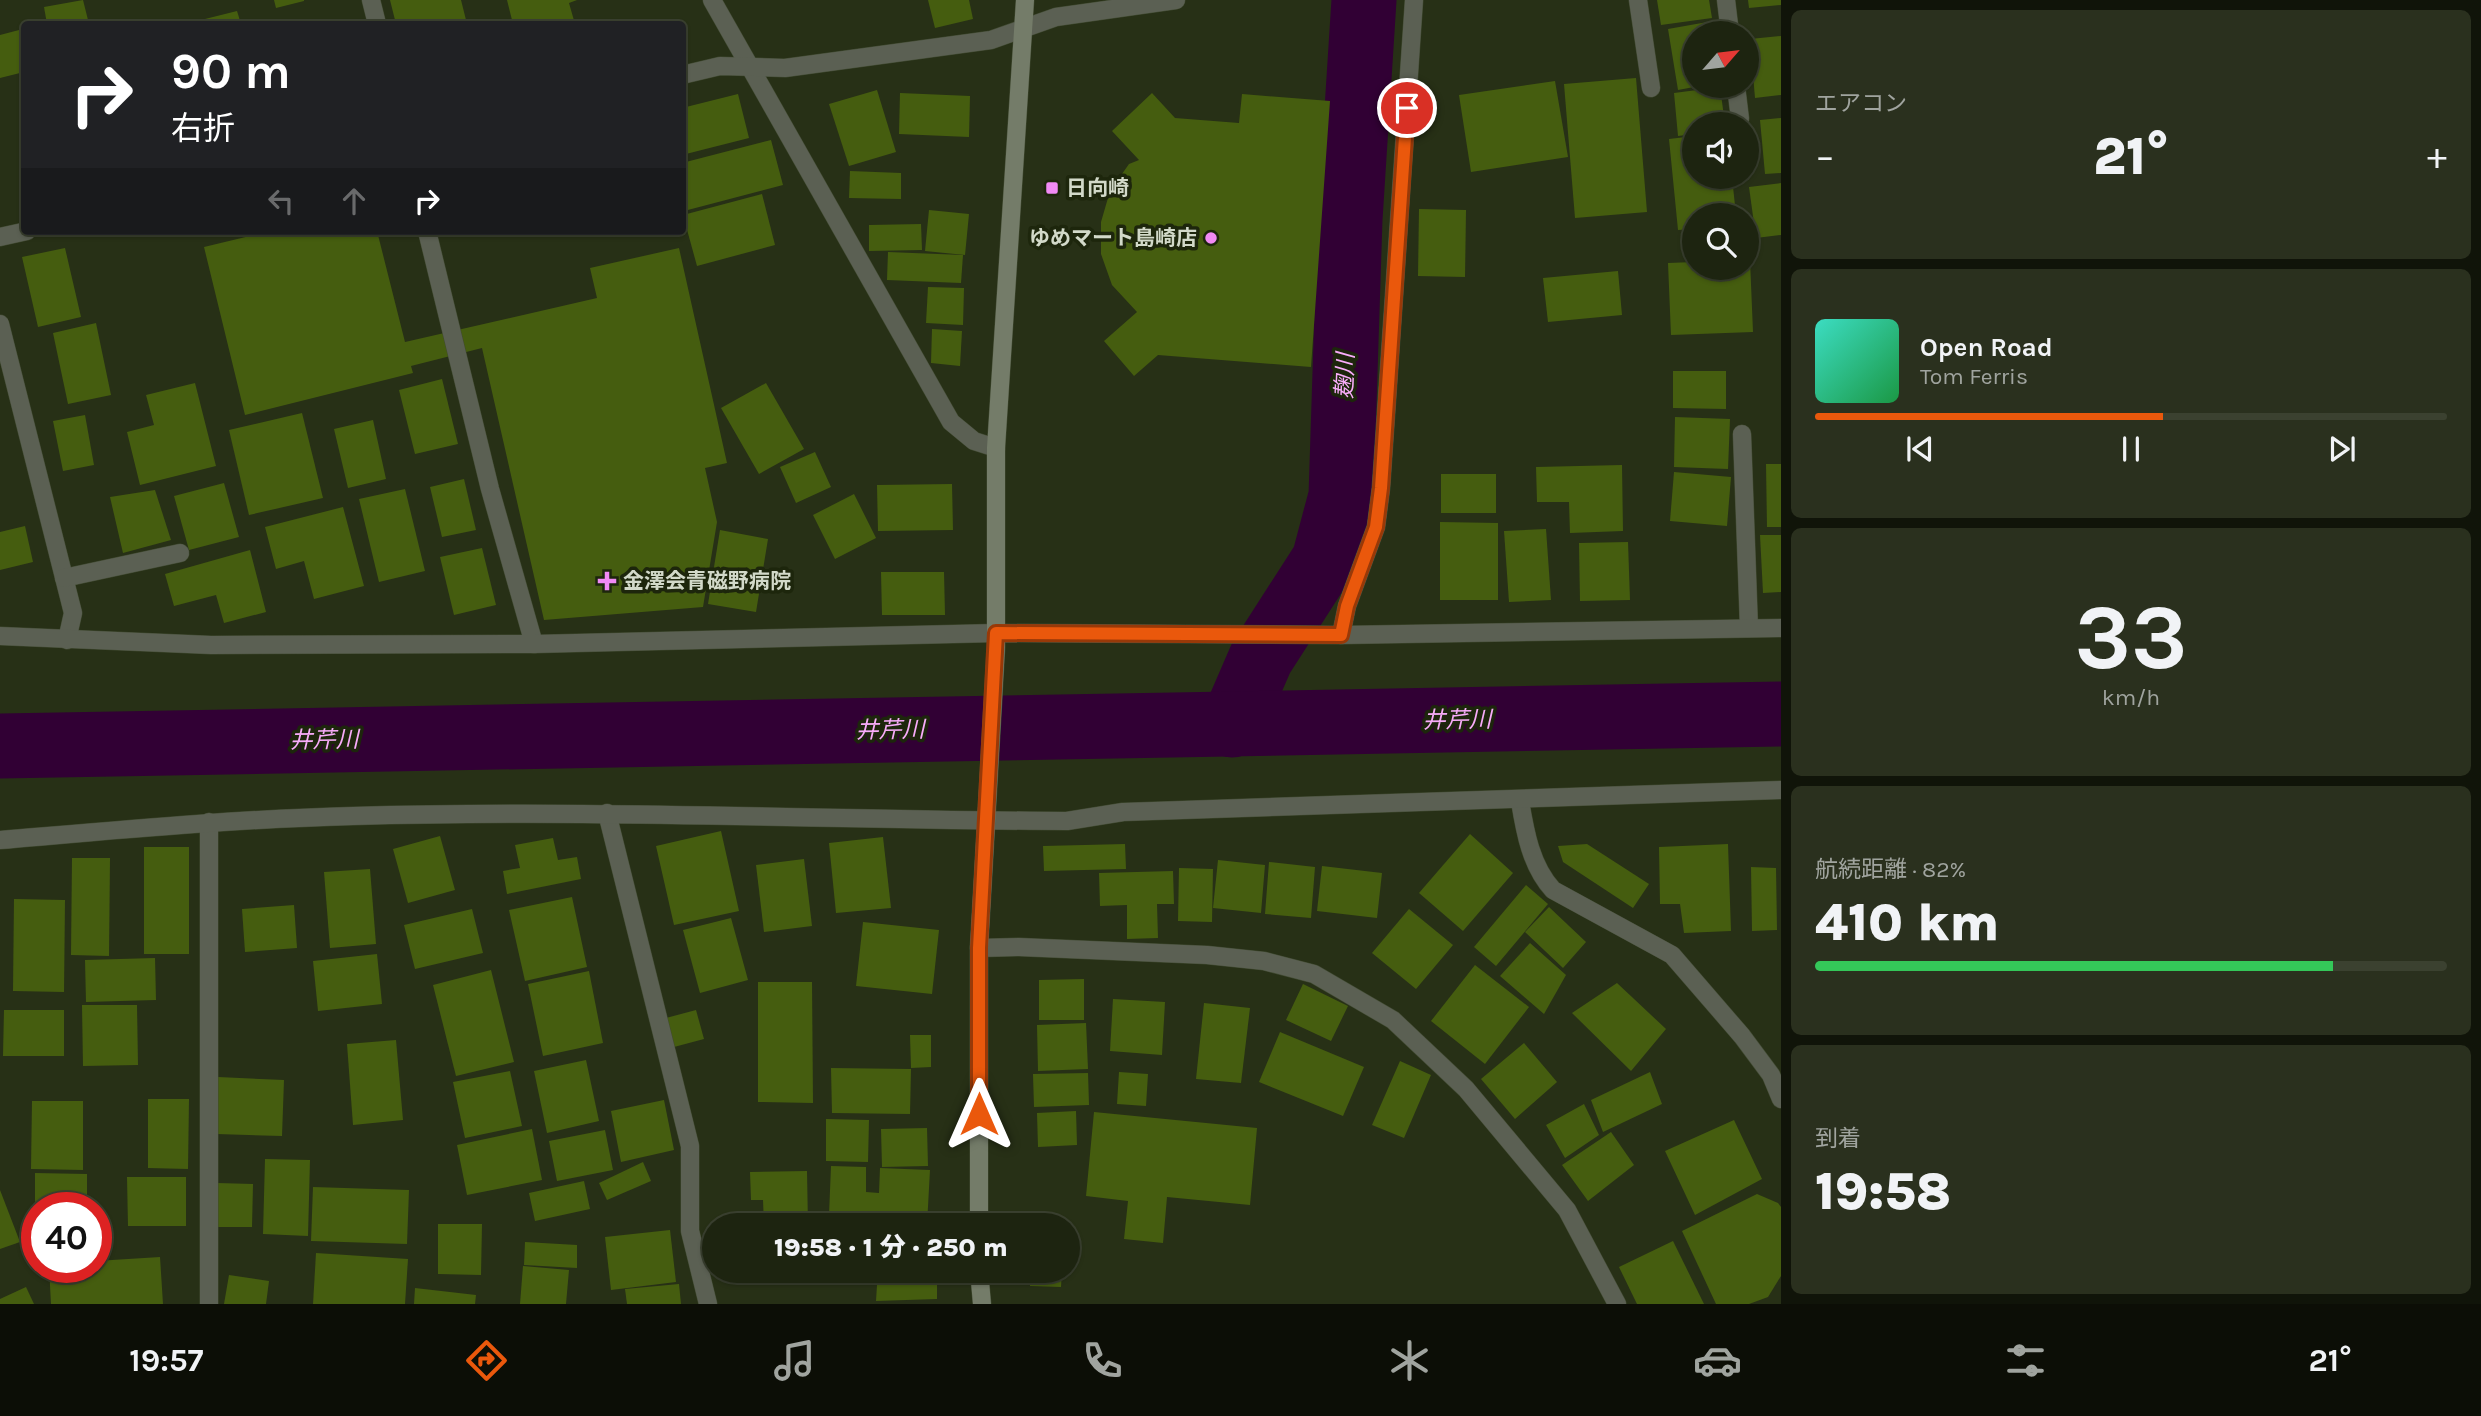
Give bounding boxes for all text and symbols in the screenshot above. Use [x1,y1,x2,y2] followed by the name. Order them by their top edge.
[1682,21,1759,98] north arrow
[1682,21,1759,280] map controls
[171,43,291,100] text: 90 m
[56,49,147,140] icon: right
[1377,78,1437,138] pin
[1388,89,1426,127] icon: arrive
[1815,90,1907,117] text: エアコン
[171,110,235,147] text: 右折
[1682,112,1759,189] button: sound
[2093,126,2169,187] text: 21°
[1815,134,1835,179] text: −
[2427,134,2447,179] text: +
[1066,176,1129,200] place label: 日向崎
[1044,180,1060,196] marker: 日向崎
[262,182,300,220] icon: left
[335,182,373,220] icon: ahead
[408,182,446,220] icon: right
[1682,203,1759,280] button: search
[1029,226,1197,250] place label: ゆめマート島崎店
[1203,230,1219,246] marker: ゆめマート島崎店
[1920,332,2053,363] text: Open Road
[1331,350,1359,399] water label: 麹川
[1920,363,2028,390] text: Tom Ferris
[1901,430,1939,468] icon: previous
[2112,430,2150,468] icon: pause
[2323,430,2361,468] icon: next
[623,569,791,593] place label: 金澤会青磁野病院
[597,571,617,591] marker: 金澤会青磁野病院
[2074,585,2188,691] text: 33
[2102,684,2160,711] text: km/h
[1422,706,1495,734] water label: 井芹川
[855,716,928,744] water label: 井芹川
[289,726,362,754] water label: 井芹川
[1815,856,1966,883] text: 航続距離 · 82%
[1815,892,1999,953] text: 410 km
[942,1077,1016,1151] position arrow
[1815,1125,1861,1152] text: 到着
[1815,1161,1951,1222] text: 19:58
[21,1192,112,1283] speed limit sign: 40
[774,1232,1008,1263] text: 19:58 · 1 分 · 250 m
[462,1336,511,1385] icon: directions
[770,1336,819,1385] icon: music
[1078,1336,1127,1385] icon: phone
[1385,1336,1434,1385] icon: climate
[1693,1336,1742,1385] icon: car
[2001,1336,2050,1385] icon: filters
[129,1342,203,1379] text: 19:57
[2308,1342,2352,1379] text: 21°

